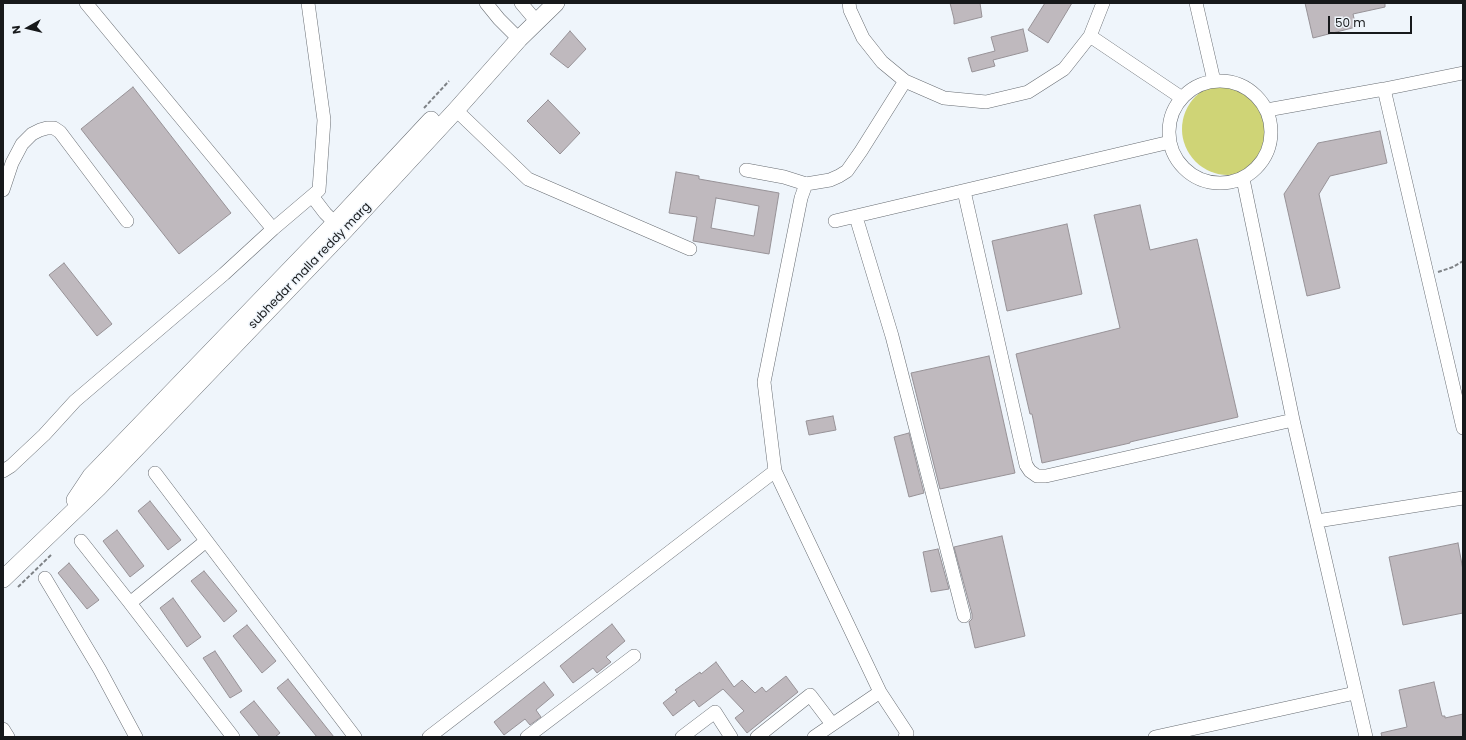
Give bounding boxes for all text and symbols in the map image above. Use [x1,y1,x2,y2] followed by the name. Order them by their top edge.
[8,8,48,48] north arrow
[1330,8,1414,34] scale bar
[1335,14,1366,31] text: 50 m
[8,24,25,35] text: N
[246,200,374,332] street label: subhedar malla reddy marg

